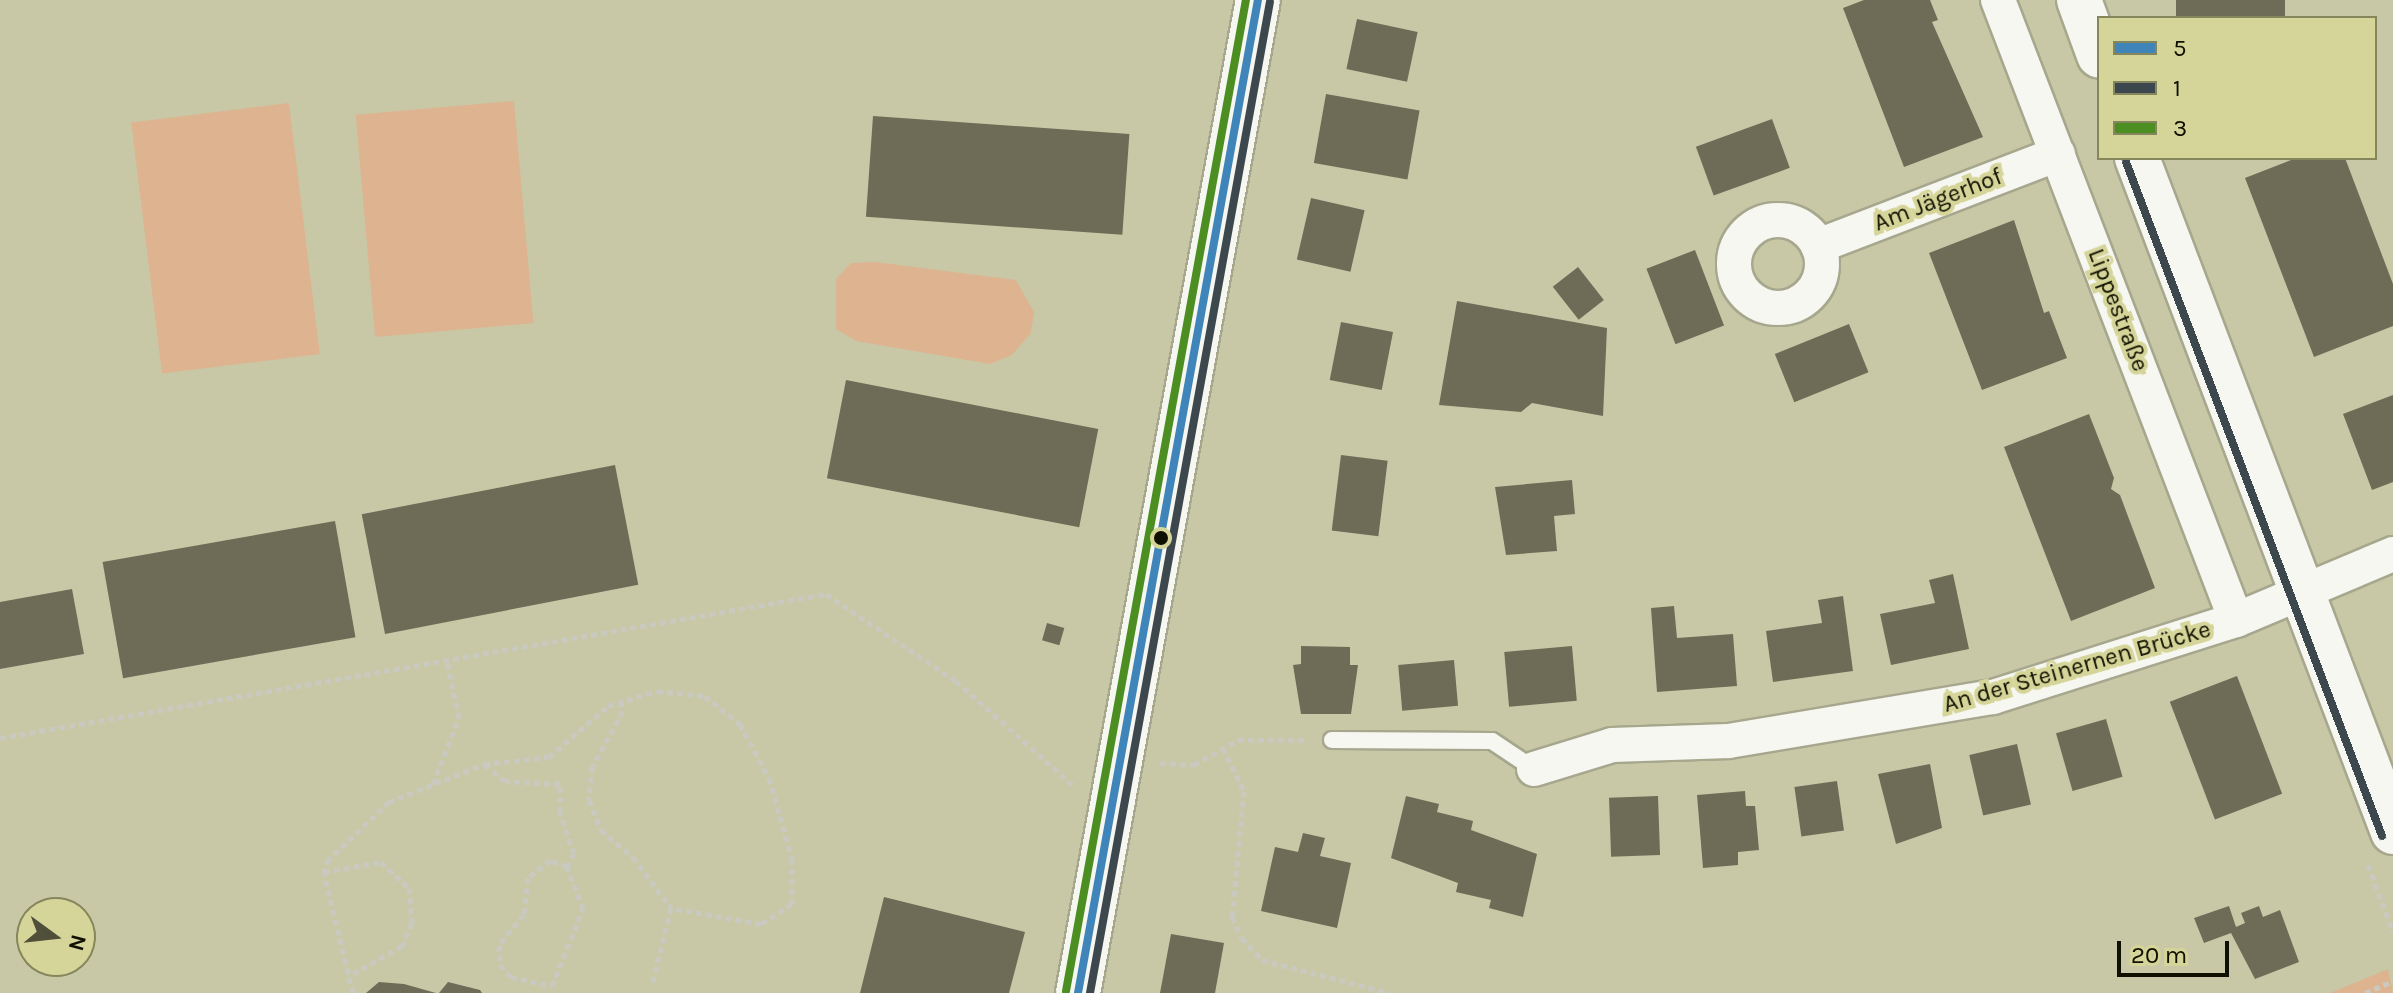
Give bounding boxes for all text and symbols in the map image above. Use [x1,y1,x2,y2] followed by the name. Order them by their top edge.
[2097,16,2377,160] legend
[2173,34,2187,62] text: 5
[2173,74,2181,102] text: 1
[2173,114,2187,142] text: 3
[1870,162,2006,238] street label: Am Jägerhof
[2081,244,2155,376] street label: Lippestraße
[1153,530,1169,546] unlabelled marker
[1940,615,2214,719] street label: An der Steinernen Brücke
[16,897,96,977] north arrow
[2121,925,2233,975] scale bar
[63,932,92,954] text: N
[2131,941,2187,969] text: 20 m

